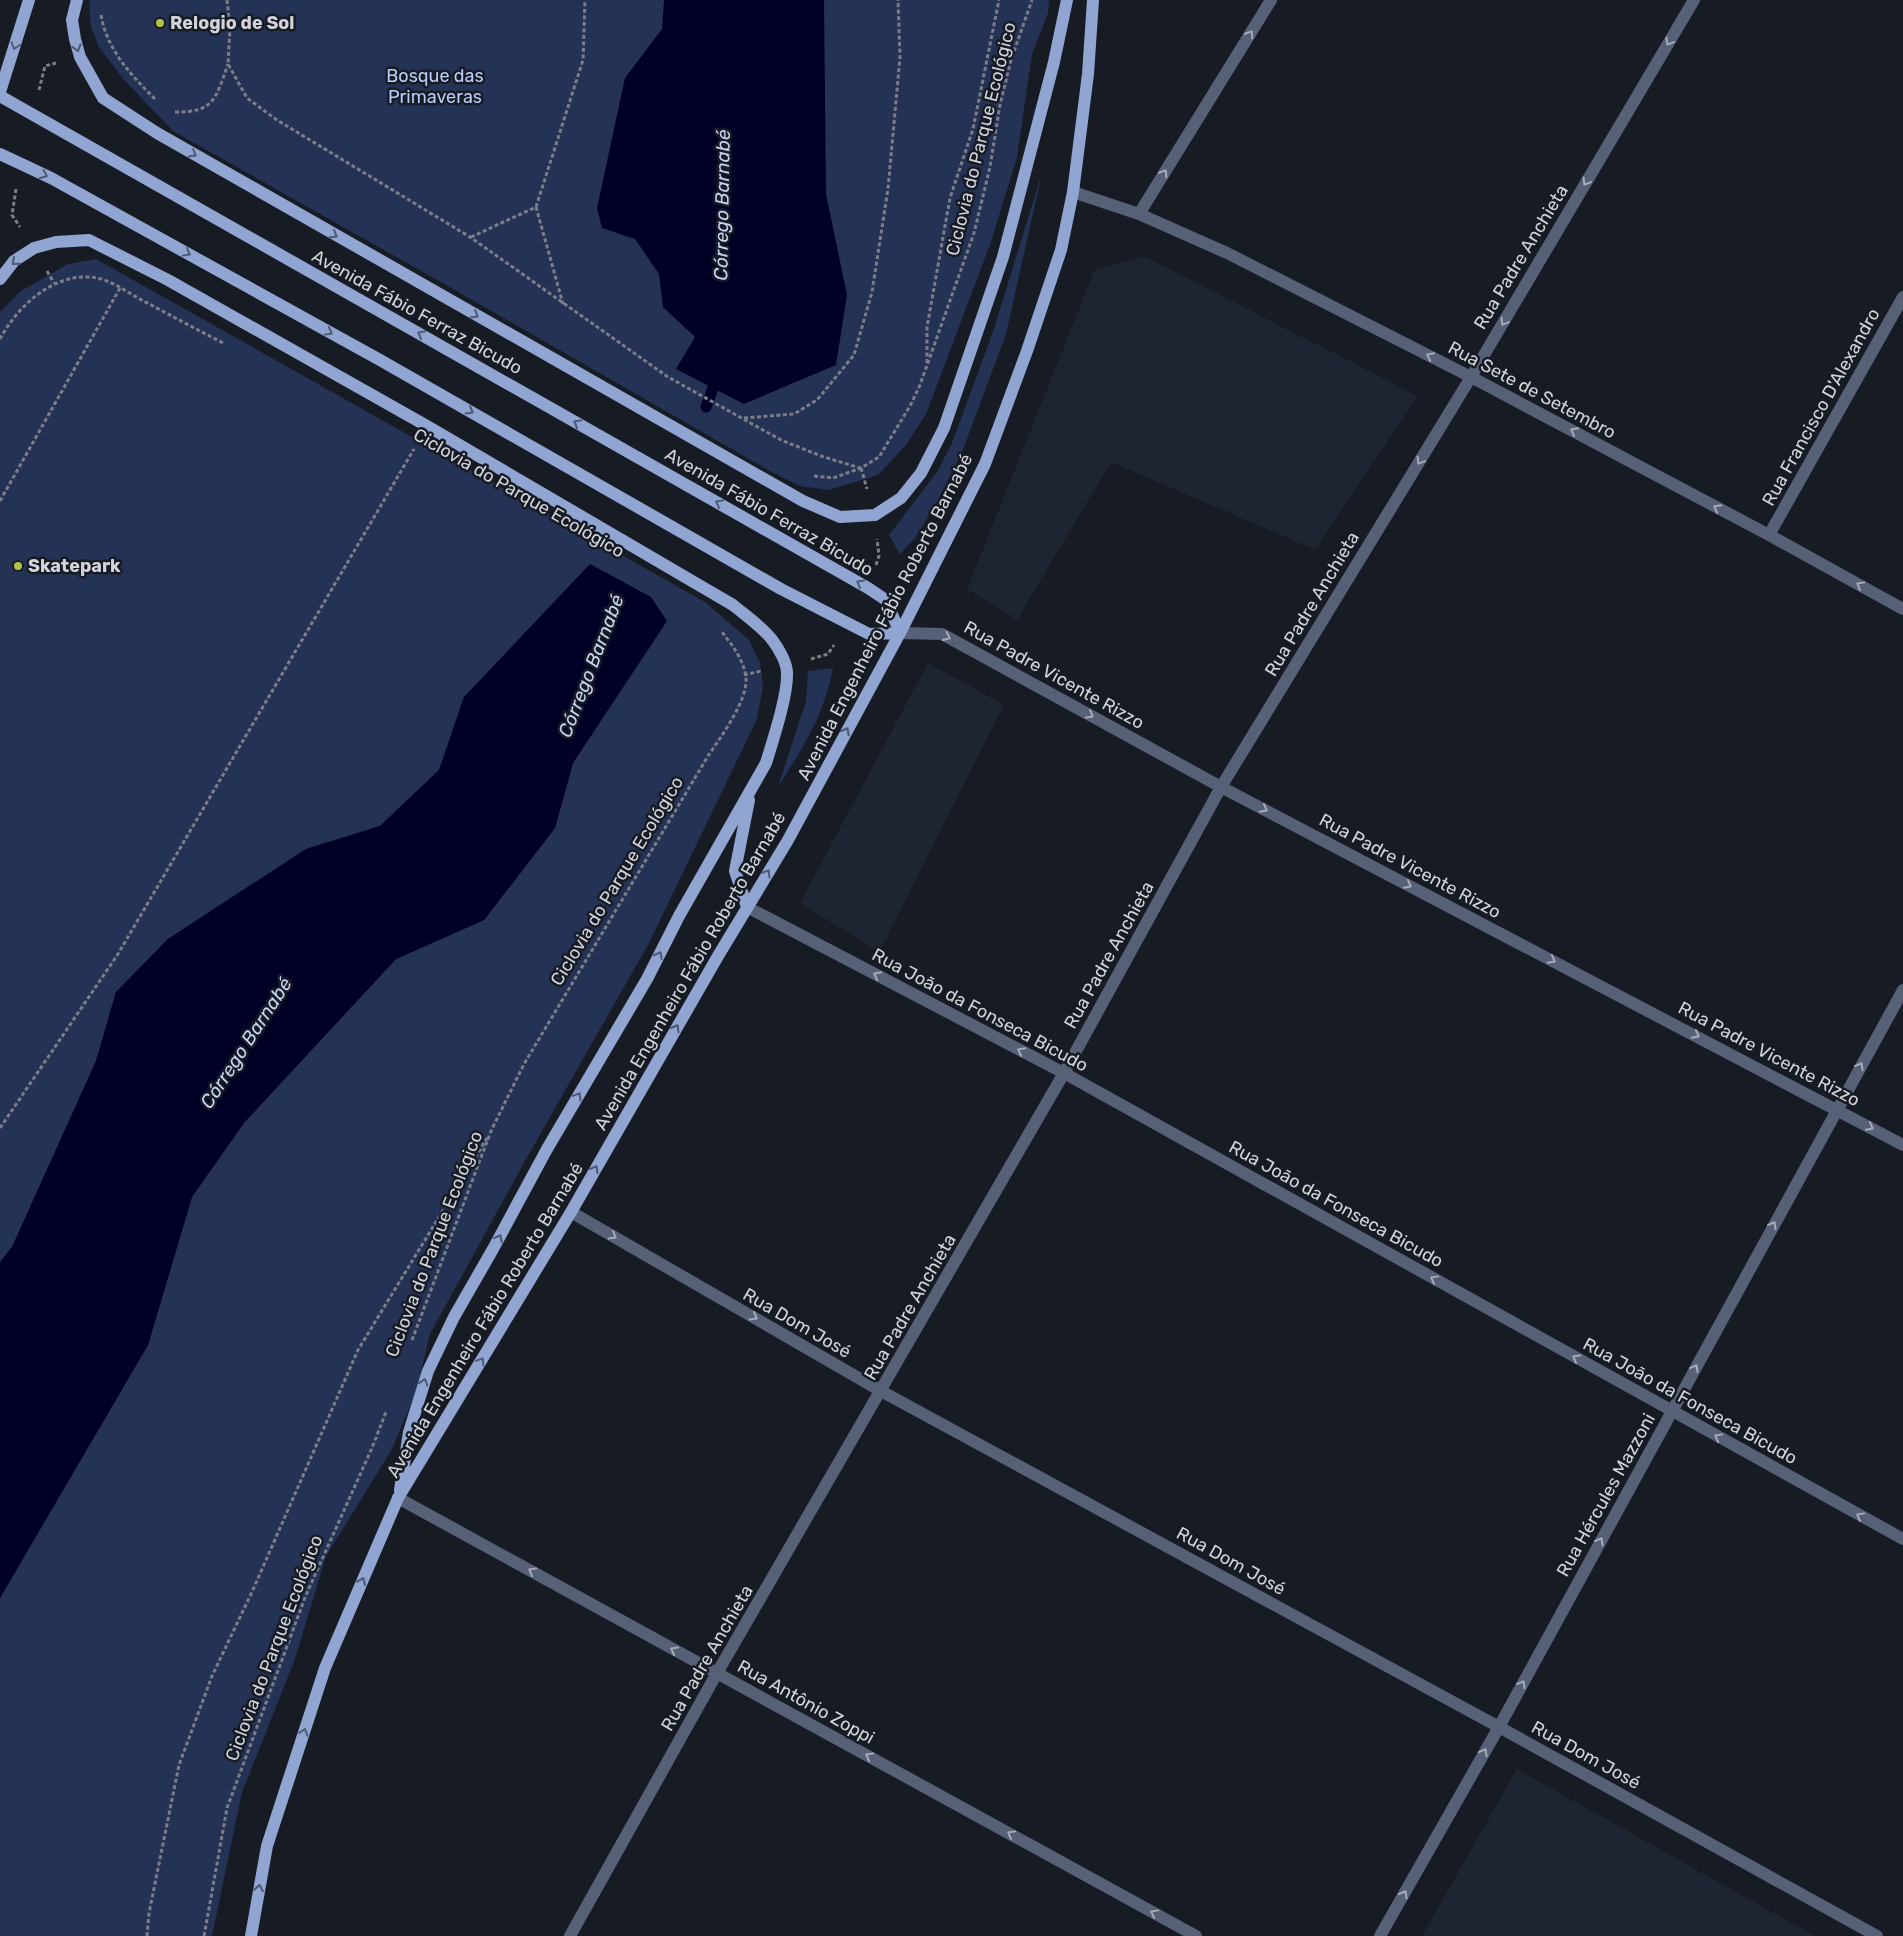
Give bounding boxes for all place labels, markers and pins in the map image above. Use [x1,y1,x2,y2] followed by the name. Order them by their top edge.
[170,12,295,34] place label: Relogio de Sol
[154,17,166,29] marker: Relogio de Sol
[28,555,121,577] place label: Skatepark
[12,560,24,572] marker: Skatepark

